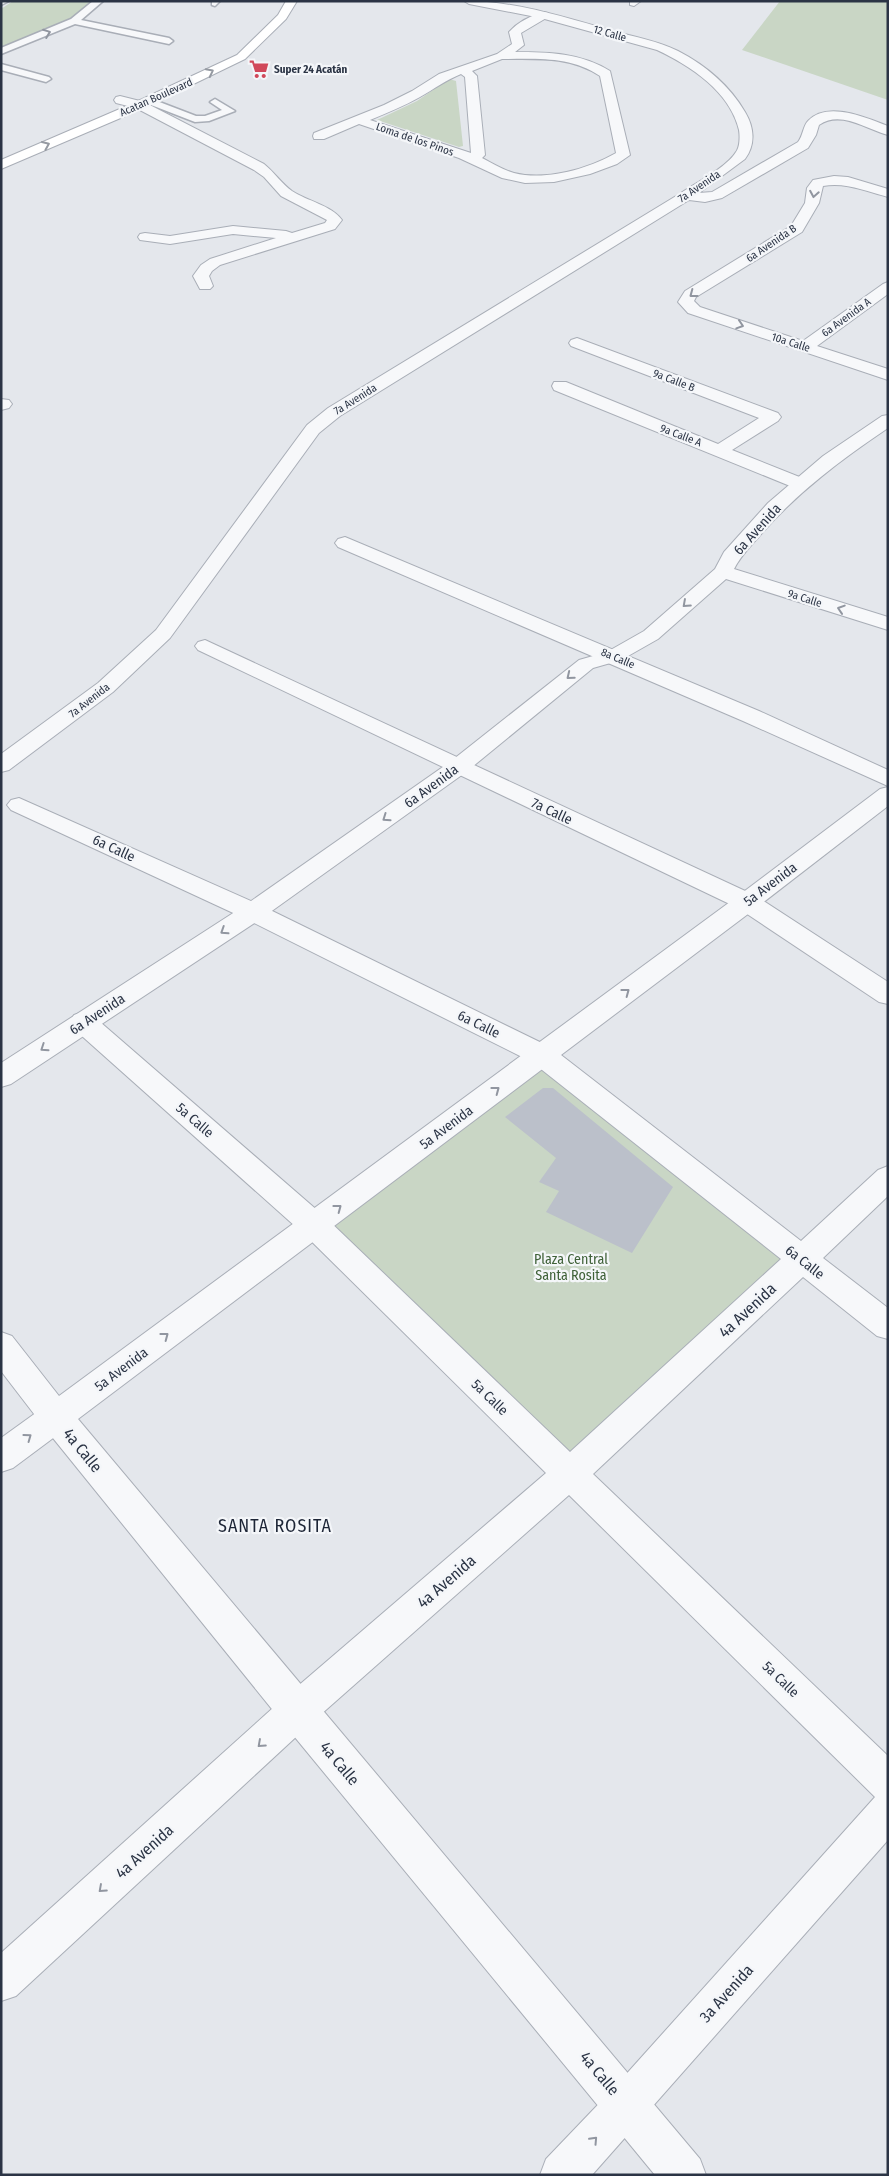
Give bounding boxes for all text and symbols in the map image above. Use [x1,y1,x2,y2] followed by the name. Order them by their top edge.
[592,23,628,44] street label: 12 Calle
[42,29,51,39] one-way arrow
[248,58,270,80] supermarket icon: Super 24 Acatán
[274,63,347,76] place label: Super 24 Acatán
[205,68,214,78] one-way arrow
[118,76,195,119] street label: Acatan Boulevard
[374,120,456,159] street label: Loma de los Pinos
[41,141,50,152] one-way arrow
[676,168,723,205] street label: 7a Avenida
[809,189,819,198] one-way arrow
[744,222,799,265] street label: 6a Avenida B
[689,288,699,297] one-way arrow
[819,295,874,340] street label: 6a Avenida A
[736,320,744,330] one-way arrow
[770,330,812,355] street label: 10a Calle
[651,367,697,394] street label: 9a Calle B
[331,381,379,418] street label: 7a Avenida
[658,422,704,449] street label: 9a Calle A
[730,500,785,558] street label: 6a Avenida
[786,587,824,610] street label: 9a Calle
[683,598,692,607] one-way arrow
[838,605,846,615] one-way arrow
[599,646,637,671] street label: 8a Calle
[567,670,576,679] one-way arrow
[66,680,112,720] street label: 7a Avenida
[401,761,462,812] street label: 6a Avenida
[529,795,575,828] street label: 7a Calle
[382,812,392,821] one-way arrow
[90,831,138,866] street label: 6a Calle
[740,859,800,910] street label: 5a Avenida
[221,924,230,934] one-way arrow
[620,989,630,998] one-way arrow
[66,990,128,1039] street label: 6a Avenida
[455,1007,503,1042] street label: 6a Calle
[41,1042,50,1051] one-way arrow
[490,1087,499,1095] one-way arrow
[172,1099,217,1141] street label: 5a Calle
[416,1102,476,1153] street label: 5a Avenida
[332,1205,342,1214] one-way arrow
[782,1242,828,1283] street label: 6a Calle
[534,1251,608,1284] park label: Plaza Central Santa Rosita
[715,1279,780,1342] street label: 4a Avenida
[159,1333,169,1342] one-way arrow
[91,1344,151,1395] street label: 5a Avenida
[468,1376,512,1419] street label: 5a Calle
[59,1424,106,1476] street label: 4a Calle
[23,1434,32,1444] one-way arrow
[218,1515,332,1537] district label: SANTA ROSITA
[413,1551,480,1612] street label: 4a Avenida
[759,1658,803,1701] street label: 5a Calle
[257,1738,266,1747] one-way arrow
[316,1738,363,1789] street label: 4a Calle
[111,1820,177,1882] street label: 4a Avenida
[99,1883,108,1892] one-way arrow
[696,1960,757,2026] street label: 3a Avenida
[576,2048,623,2099] street label: 4a Calle
[589,2136,598,2145] one-way arrow

